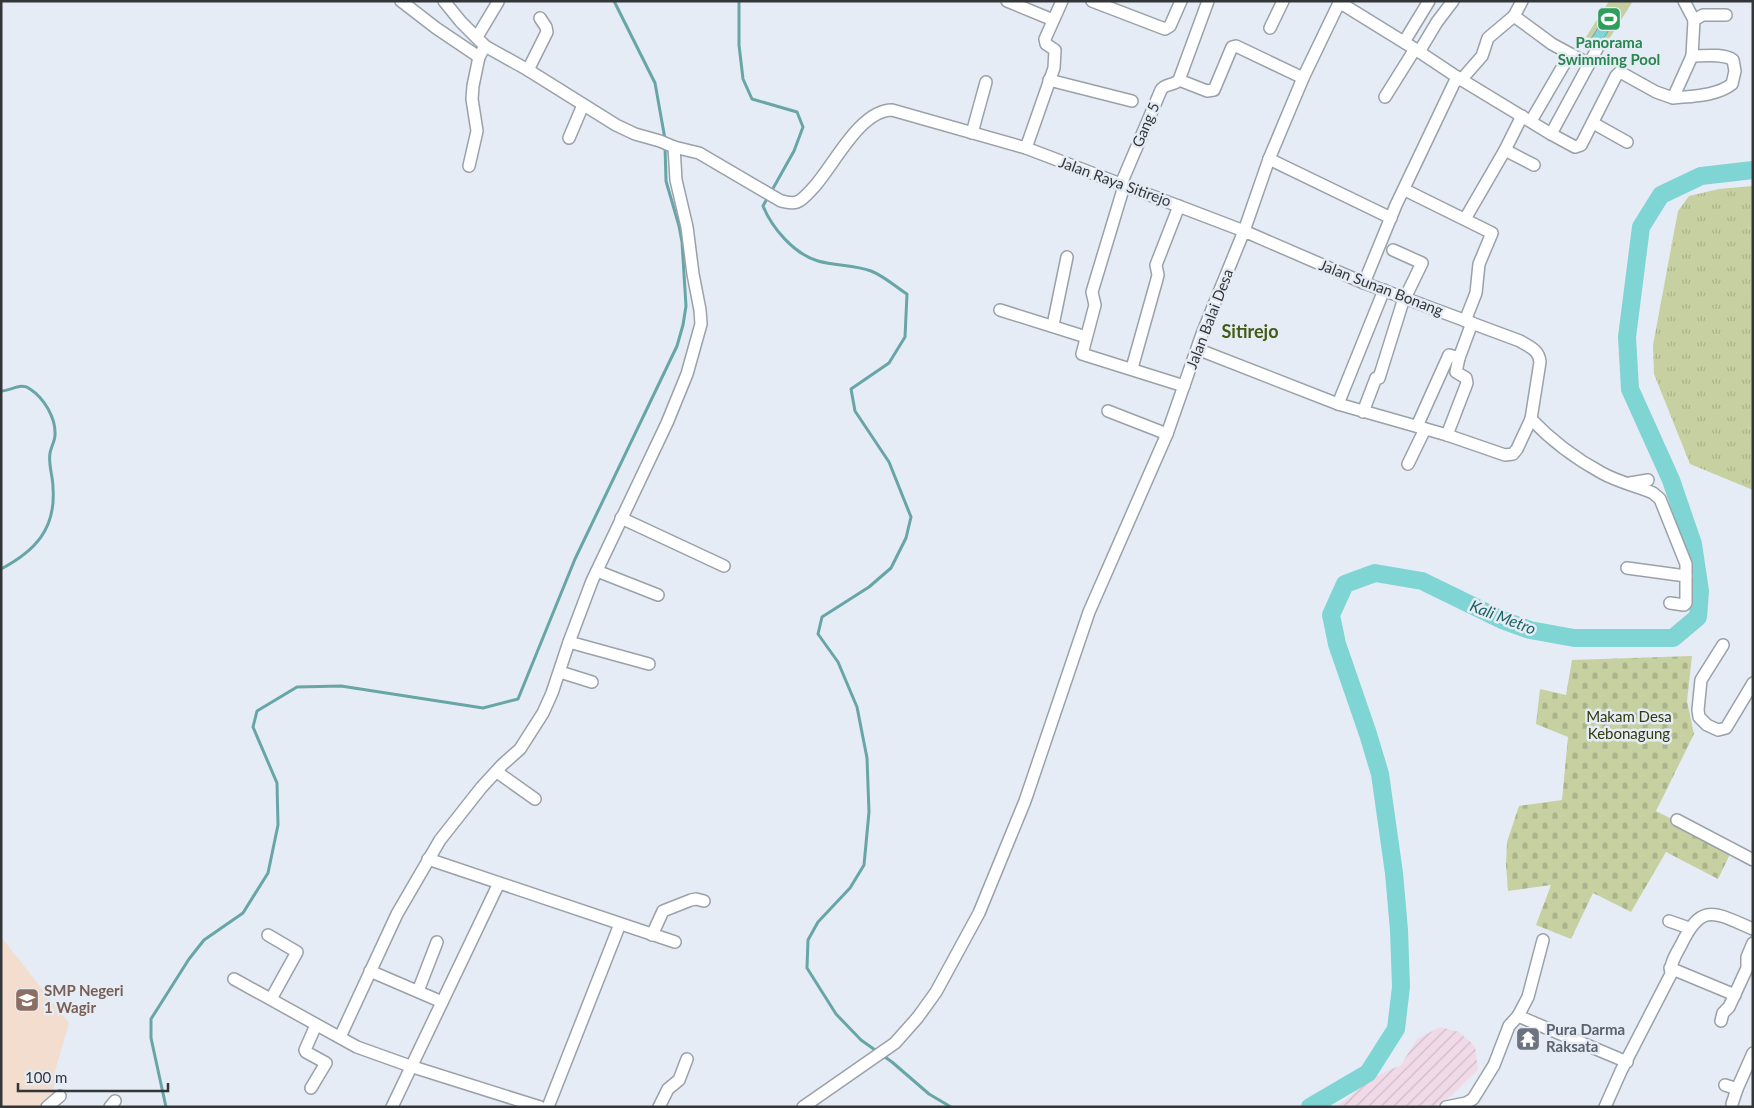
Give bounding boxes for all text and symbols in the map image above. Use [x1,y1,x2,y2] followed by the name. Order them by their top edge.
[1596,6,1622,32] sports icon: Panorama Swimming Pool
[1558,33,1660,68] place label: Panorama Swimming Pool
[1128,99,1163,150] street label: Gang 5
[1057,152,1174,210] street label: Jalan Raya Sitirejo
[1317,255,1446,319] street label: Jalan Sunan Bonang
[1182,266,1236,371] street label: Jalan Balai Desa
[1222,320,1278,342] district label: Sitirejo
[1468,595,1539,638] water label: Kali Metro
[1586,707,1672,742] park label: Makam Desa Kebonagung
[44,981,124,1016] place label: SMP Negeri 1 Wagir
[14,987,40,1013] school or university icon: SMP Negeri 1 Wagir
[1546,1020,1625,1055] place label: Pura Darma Raksata
[1515,1026,1541,1052] temple icon: Pura Darma Raksata
[18,1060,168,1092] scale bar
[25,1068,67,1086] text: 100 m

